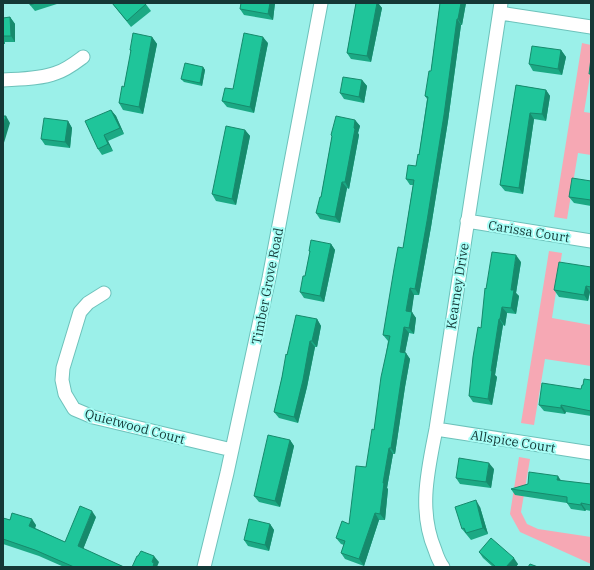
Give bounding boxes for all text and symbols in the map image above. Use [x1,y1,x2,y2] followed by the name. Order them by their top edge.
[487,217,571,246] street label: Carissa Court
[248,226,287,346] street label: Timber Grove Road
[442,242,473,330] street label: Kearney Drive
[83,405,187,448] street label: Quietwood Court
[469,426,557,457] street label: Allspice Court

